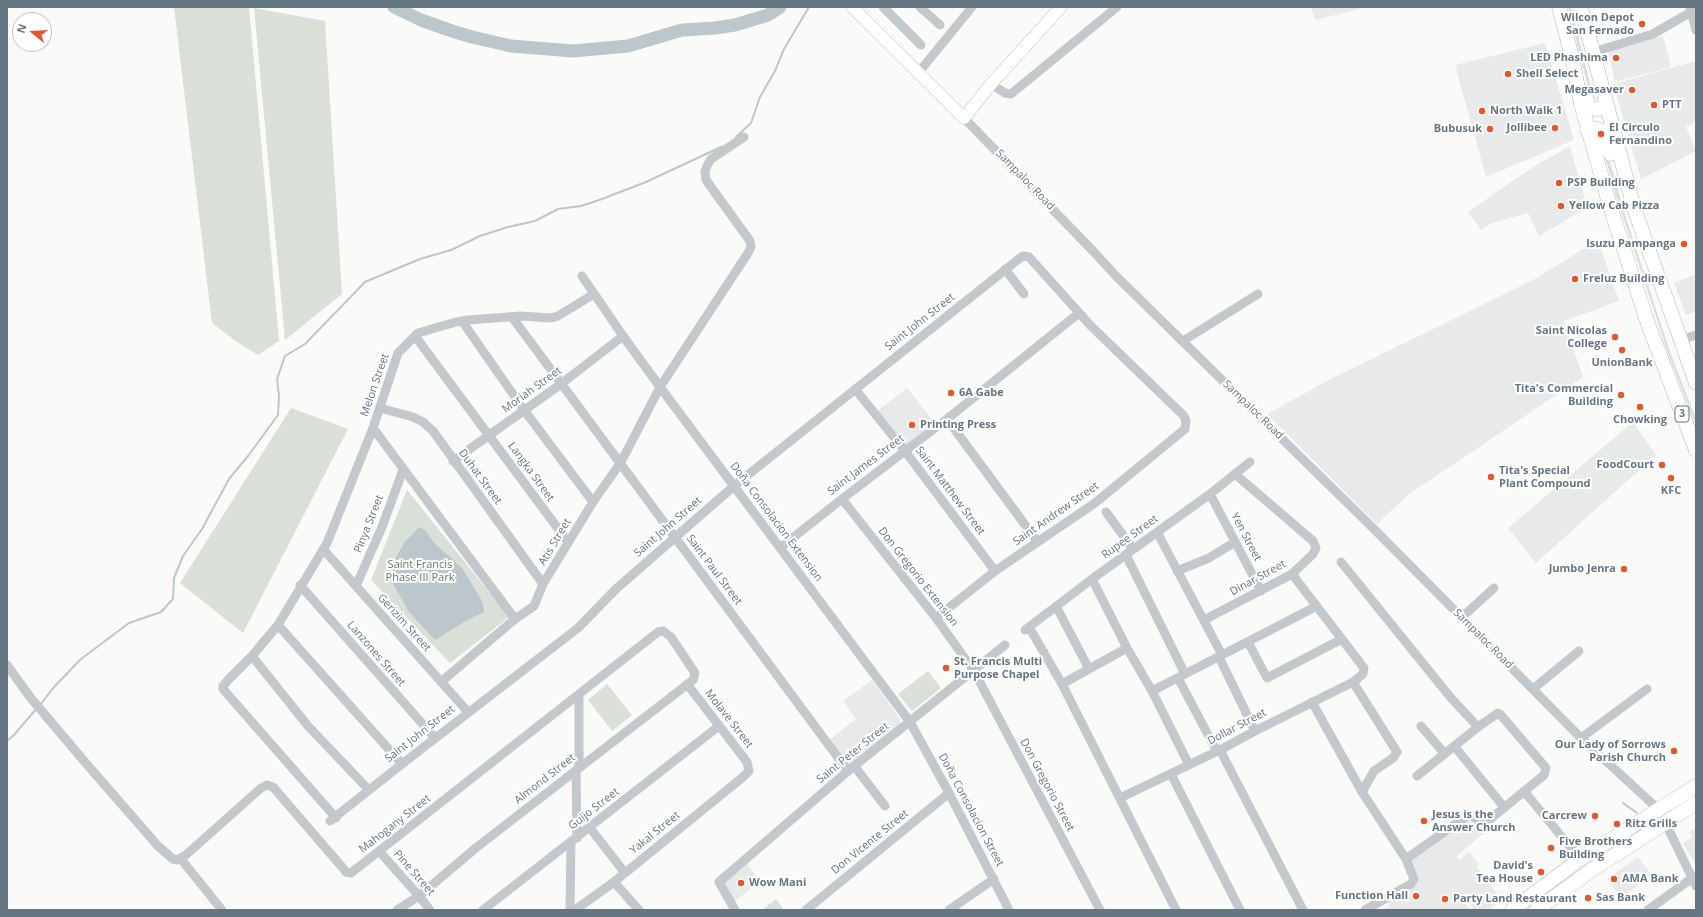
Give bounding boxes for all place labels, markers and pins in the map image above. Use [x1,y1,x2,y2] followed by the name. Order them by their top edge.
[1561,11,1634,37] place label: Wilcon Depot San Fernado
[1637,19,1647,29] marker: Wilcon Depot San Fernado
[1530,51,1608,65] place label: LED Phashima
[1611,53,1621,63] marker: LED Phashima
[1516,67,1578,81] place label: Shell Select
[1503,69,1513,79] marker: Shell Select
[1564,83,1624,97] place label: Megasaver
[1627,85,1637,95] marker: Megasaver
[1662,98,1682,112] place label: PTT
[1649,100,1659,110] marker: PTT
[1490,104,1562,118] place label: North Walk 1
[1477,106,1487,116] marker: North Walk 1
[1507,121,1547,135] place label: Jollibee
[1609,121,1672,147] place label: El Circulo Fernandino
[1434,122,1482,136] place label: Bubusuk
[1550,123,1560,133] marker: Jollibee
[1485,124,1495,134] marker: Bubusuk
[1596,129,1606,139] marker: El Circulo Fernandino
[1567,176,1635,190] place label: PSP Building
[1554,178,1564,188] marker: PSP Building
[1569,199,1659,213] place label: Yellow Cab Pizza
[1556,201,1566,211] marker: Yellow Cab Pizza
[1586,237,1676,251] place label: Isuzu Pampanga
[1679,239,1689,249] marker: Isuzu Pampanga
[1583,272,1664,286] place label: Freluz Building
[1570,274,1580,284] marker: Freluz Building
[1536,324,1607,350] place label: Saint Nicolas College
[1610,332,1620,342] marker: Saint Nicolas College
[1617,345,1627,355] marker: UnionBank
[1591,356,1653,370] place label: UnionBank
[1515,382,1613,408] place label: Tita's Commercial Building
[959,386,1004,400] place label: 6A Gabe
[946,388,956,398] marker: 6A Gabe
[1616,390,1626,400] marker: Tita's Commercial Building
[1635,402,1645,412] marker: Chowking
[1613,413,1667,427] place label: Chowking
[920,418,996,432] place label: Printing Press
[907,420,917,430] marker: Printing Press
[1597,458,1654,472] place label: FoodCourt
[1657,460,1667,470] marker: FoodCourt
[1499,464,1591,490] place label: Tita's Special Plant Compound
[1486,472,1496,482] marker: Tita's Special Plant Compound
[1666,473,1676,483] marker: KFC
[1661,484,1681,498] place label: KFC
[1549,562,1616,576] place label: Jumbo Jenra
[1619,564,1629,574] marker: Jumbo Jenra
[954,655,1042,681] place label: St. Francis Multi Purpose Chapel
[941,663,951,673] marker: St. Francis Multi Purpose Chapel
[1555,738,1666,764] place label: Our Lady of Sorrows Parish Church
[1669,746,1679,756] marker: Our Lady of Sorrows Parish Church
[1432,808,1515,834] place label: Jesus is the Answer Church
[1542,809,1587,823] place label: Carcrew
[1590,811,1600,821] marker: Carcrew
[1419,816,1429,826] marker: Jesus is the Answer Church
[1625,817,1677,831] place label: Ritz Grills
[1612,819,1622,829] marker: Ritz Grills
[1559,835,1632,861] place label: Five Brothers Building
[1546,843,1556,853] marker: Five Brothers Building
[1476,859,1533,885] place label: David's Tea House
[1536,867,1546,877] marker: David's Tea House
[1622,872,1678,886] place label: AMA Bank
[1609,874,1619,884] marker: AMA Bank
[749,876,806,890] place label: Wow Mani
[736,878,746,888] marker: Wow Mani
[1335,889,1408,903] place label: Function Hall
[1411,891,1421,901] marker: Function Hall
[1596,891,1645,905] place label: Sas Bank
[1453,892,1577,906] place label: Party Land Restaurant
[1583,893,1593,903] marker: Sas Bank
[1440,894,1450,904] marker: Party Land Restaurant

